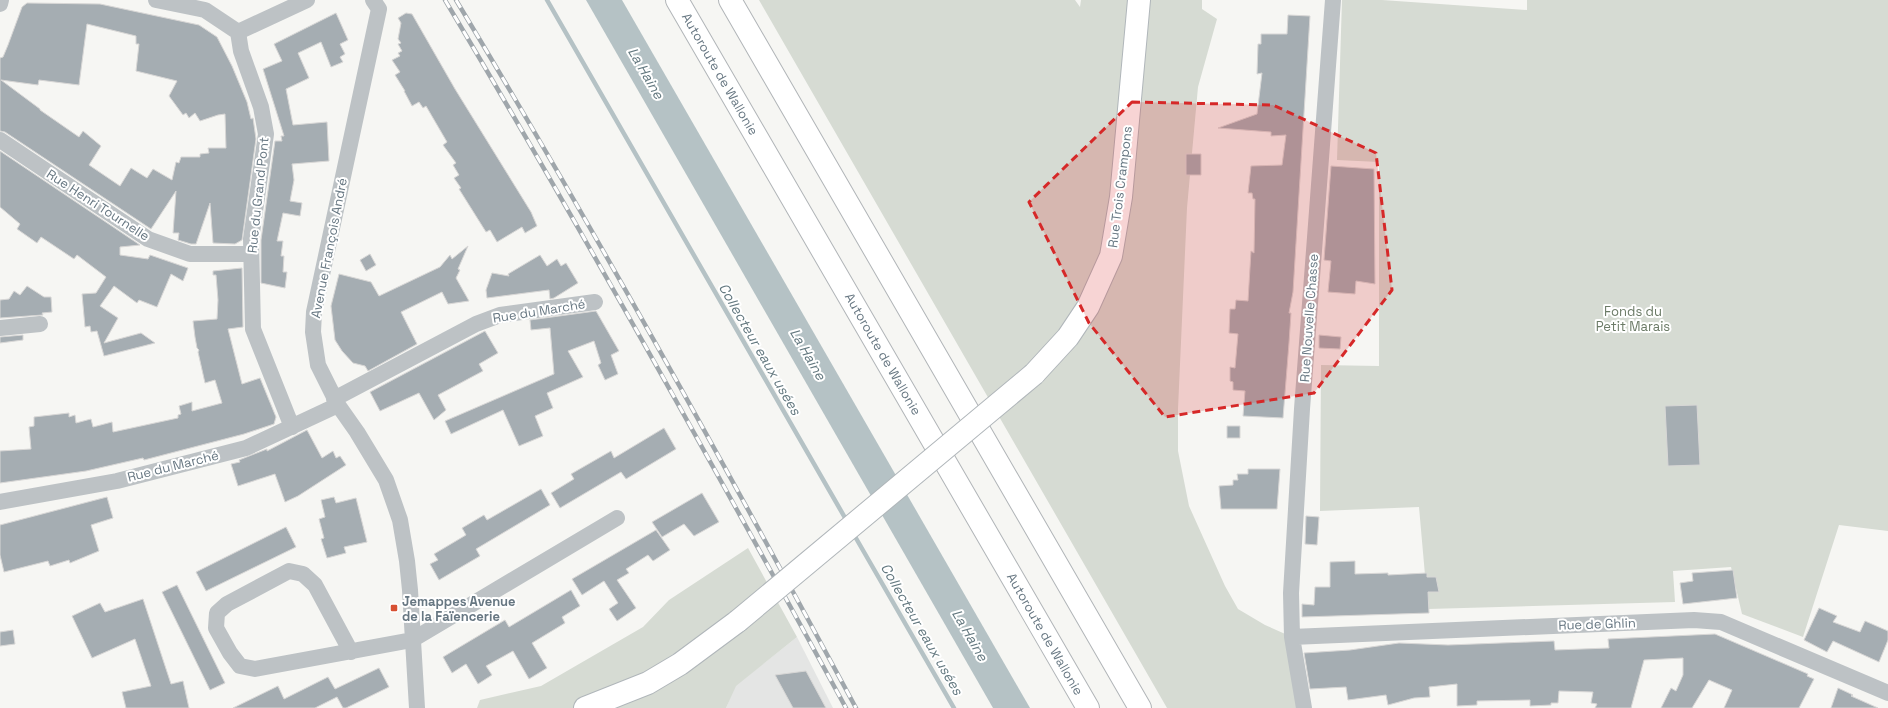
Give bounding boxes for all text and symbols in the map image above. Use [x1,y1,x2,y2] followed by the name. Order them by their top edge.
[678,10,762,138] street label: Autoroute de Wallonie
[624,44,668,103] water label: La Haine
[1104,125,1136,249] street label: Rue Trois Crampons
[243,136,273,254] street label: Rue du Grand Pont
[43,165,153,245] street label: Rue Henri Tournelle
[307,177,351,319] street label: Avenue François André
[1296,253,1322,383] street label: Rue Nouvelle Chasse
[715,280,805,419] water label: Collecteur eaux usées
[841,290,925,418] street label: Autoroute de Wallonie
[491,295,587,327] street label: Rue du Marché
[1596,303,1670,335] park label: Fonds du Petit Marais
[786,325,830,384] water label: La Haine
[125,446,221,486] street label: Rue du Marché
[877,560,967,699] water label: Collecteur eaux usées
[1003,570,1087,698] street label: Autoroute de Wallonie
[402,593,516,625] place label: Jemappes Avenue de la Faïencerie
[389,603,399,613] marker: Jemappes Avenue de la Faïencerie
[948,606,992,665] water label: La Haine
[1558,614,1636,634] street label: Rue de Ghlin

